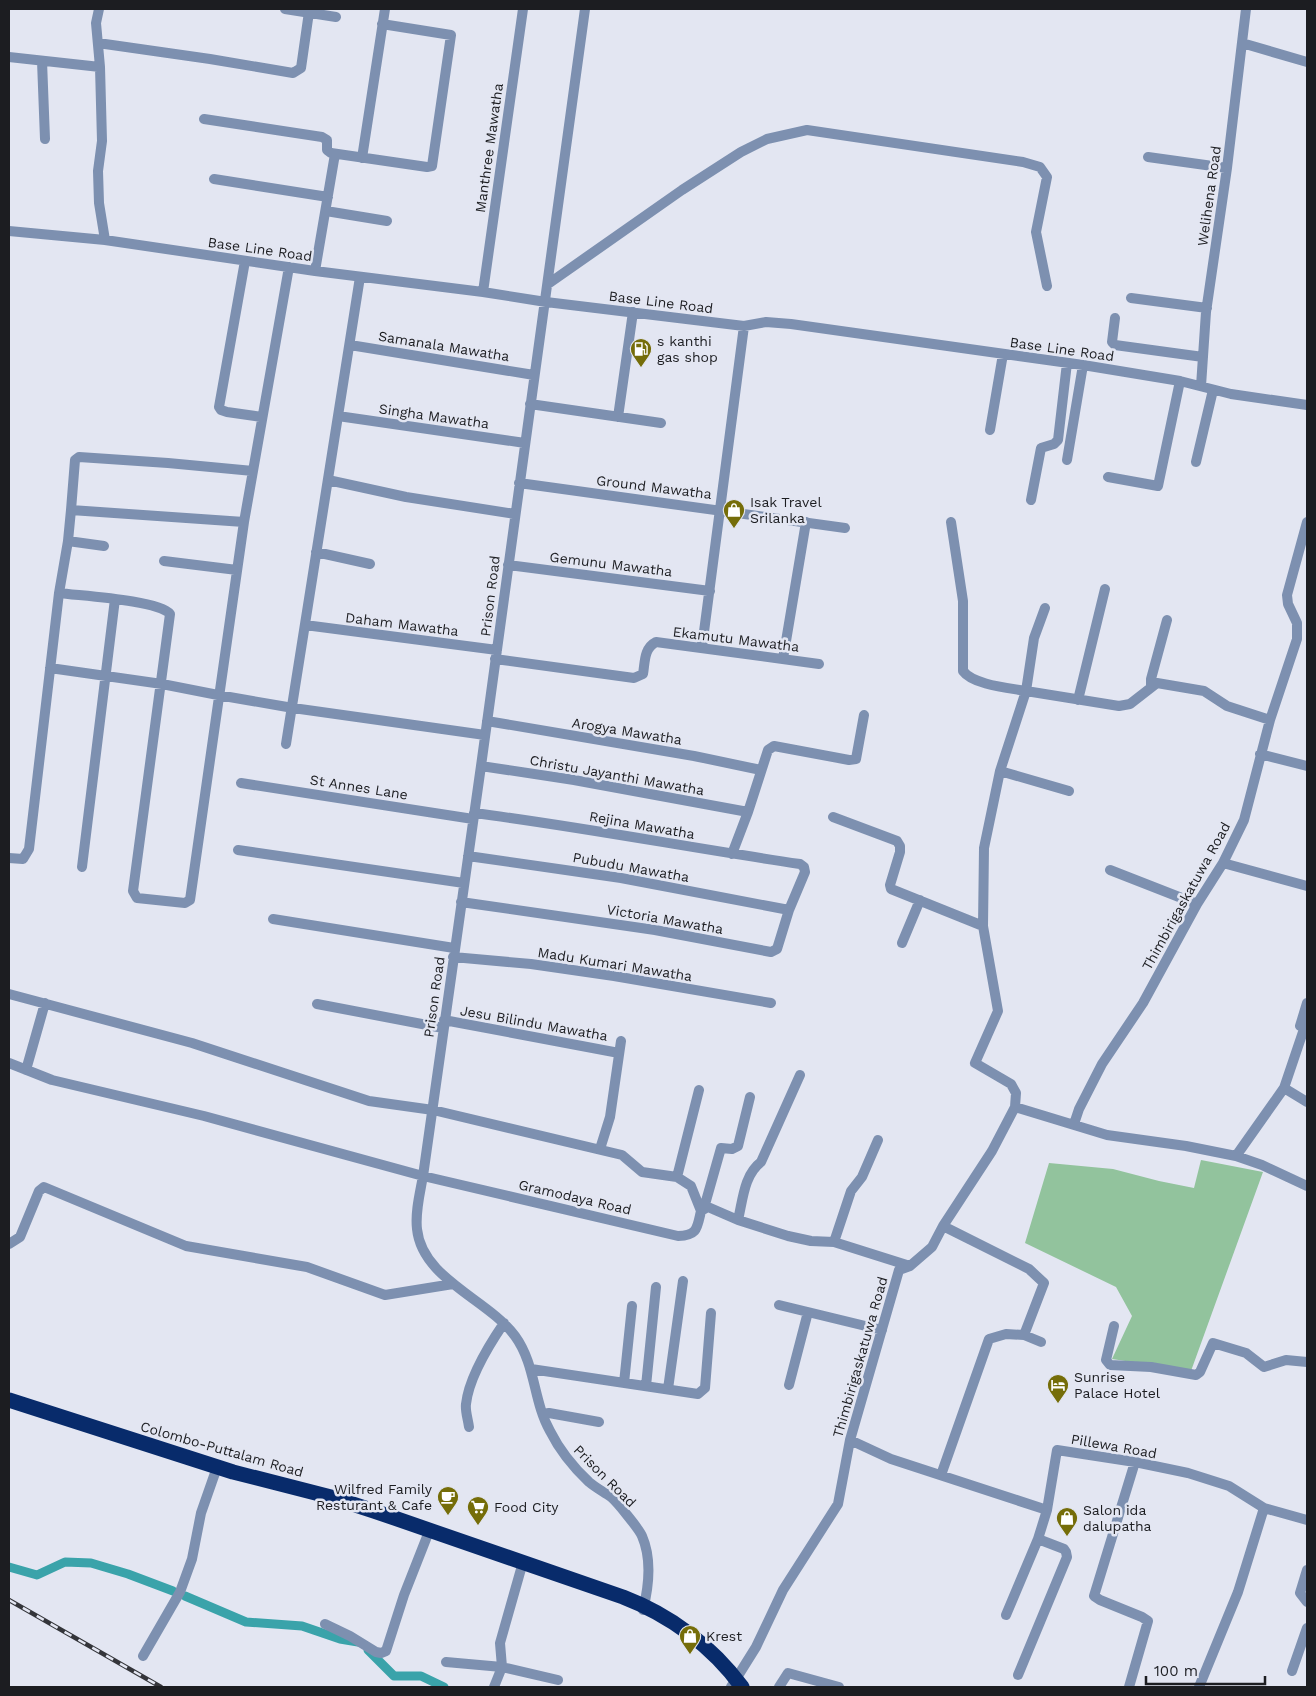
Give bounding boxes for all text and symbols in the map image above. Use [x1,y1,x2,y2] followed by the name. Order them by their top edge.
[472,82,506,214] street label: Manthree Mawatha
[1194,145,1224,247] street label: Welihena Road
[207,234,313,264] street label: Base Line Road
[608,288,714,316] street label: Base Line Road
[377,328,511,364] street label: Samanala Mawatha
[657,333,718,365] place label: s kanthi gas shop
[1009,334,1115,364] street label: Base Line Road
[629,337,653,368] fuel station icon: s kanthi gas shop
[378,400,490,432] street label: Singha Mawatha
[595,472,713,502] street label: Ground Mawatha
[750,494,822,526] place label: Isak Travel Srilanka
[722,498,746,529] shop icon: Isak Travel Srilanka
[549,549,673,579] street label: Gemunu Mawatha
[477,555,503,637] street label: Prison Road
[344,609,460,639] street label: Daham Mawatha
[672,623,800,655] street label: Ekamutu Mawatha
[571,714,683,748] street label: Arogya Mawatha
[528,752,706,798] street label: Christu Jayanthi Mawatha
[309,771,409,803] street label: St Annes Lane
[588,808,696,842] street label: Rejina Mawatha
[1139,819,1233,973] street label: Thimbirigaskatuwa Road
[571,849,691,885] street label: Pubudu Mawatha
[605,901,725,937] street label: Victoria Mawatha
[537,944,693,984] street label: Madu Kumari Mawatha
[420,956,448,1038] street label: Prison Road
[459,1002,609,1044] street label: Jesu Bilindu Mawatha
[517,1176,633,1218] street label: Gramodaya Road
[829,1275,891,1439] street label: Thimbirigaskatuwa Road
[1074,1369,1161,1401] place label: Sunrise Palace Hotel
[1046,1373,1070,1404] hotel icon: Sunrise Palace Hotel
[139,1418,305,1480] street label: Colombo-Puttalam Road
[1070,1431,1158,1461] street label: Pillewa Road
[571,1442,639,1510] street label: Prison Road
[316,1481,433,1513] place label: Wilfred Family Resturant & Cafe
[436,1485,460,1516] cafe icon: Wilfred Family Resturant & Cafe
[466,1495,490,1526] supermarket icon: Food City
[494,1499,559,1515] place label: Food City
[1083,1502,1152,1534] place label: Salon ida dalupatha
[1055,1506,1079,1537] shop icon: Salon ida dalupatha
[678,1624,702,1655] shop icon: Krest
[706,1628,742,1644] place label: Krest
[1146,1654,1265,1686] scale bar
[1154,1662,1198,1680] text: 100 m

